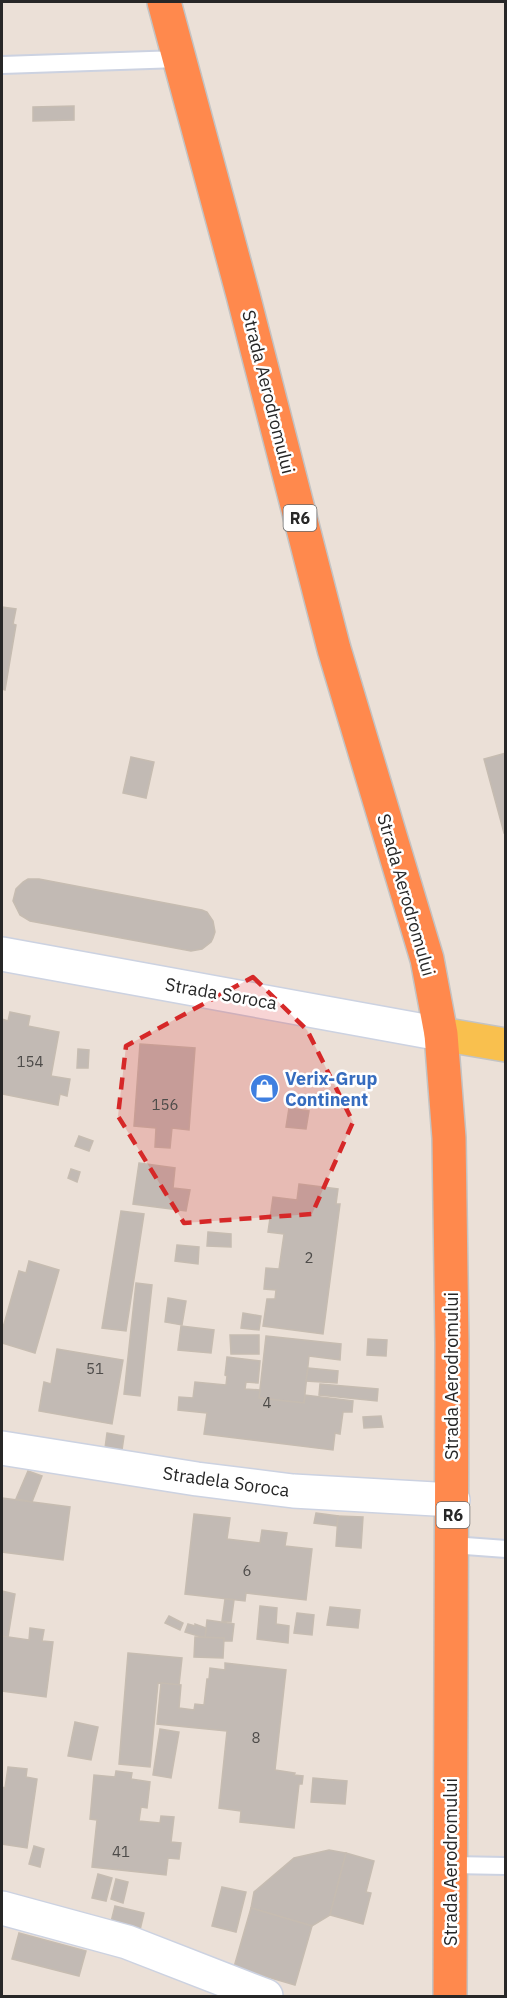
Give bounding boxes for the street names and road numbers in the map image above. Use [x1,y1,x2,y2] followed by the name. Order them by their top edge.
[237,308,300,476] street label: Strada Aerodromului
[284,505,316,531] road number: R6
[372,811,441,979] street label: Strada Aerodromului
[163,972,279,1015] street label: Strada Soroca
[440,1292,463,1460] street label: Strada Aerodromului
[161,1461,291,1502] street label: Stradela Sorocа
[436,1502,470,1528] road number: R6
[439,1778,462,1946] street label: Strada Aerodromului

